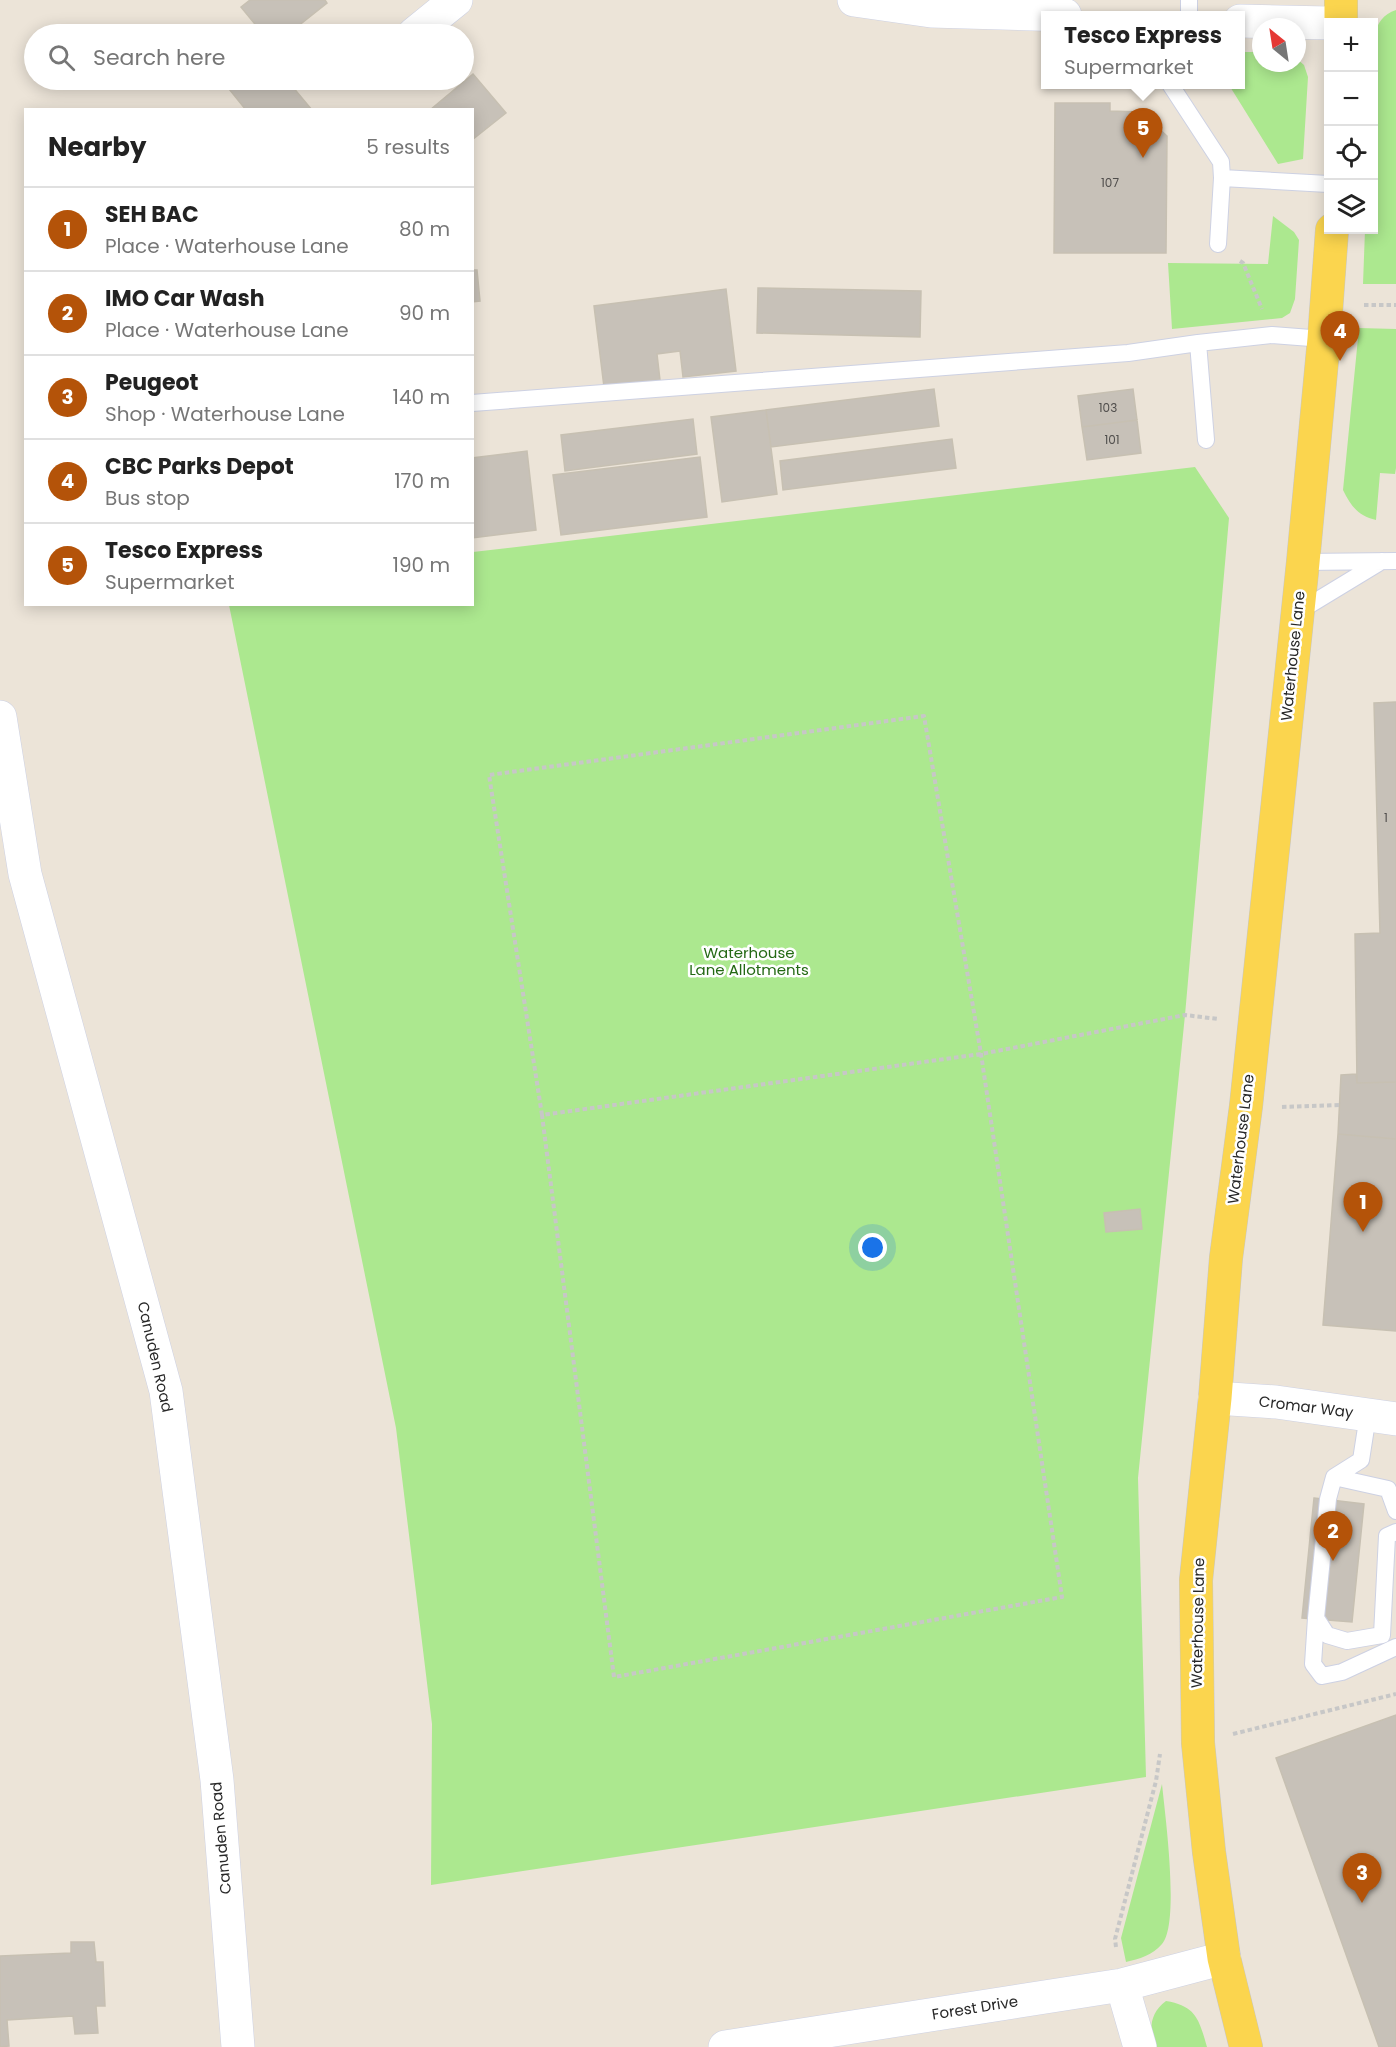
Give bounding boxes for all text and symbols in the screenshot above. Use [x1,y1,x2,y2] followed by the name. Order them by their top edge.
[1041,11,1245,89] popup
[1252,18,1306,72] north arrow
[1324,18,1378,234] map controls
[1324,18,1378,72] button: +
[1064,20,1222,51] text: Tesco Express
[24,24,474,90] search box
[45,41,78,74] icon: search
[93,42,226,73] text: Search here
[1064,53,1193,81] text: Supermarket
[1324,72,1378,126] button: −
[1124,108,1162,158] pin: 5
[1324,126,1378,180] button: locate
[48,129,146,165] text: Nearby
[366,133,450,161] text: 5 results
[1101,174,1119,191] house number: 107
[1324,180,1378,234] button: layers
[105,199,199,230] text: SEH BAC
[64,215,71,243] text: 1
[399,215,450,243] text: 80 m
[105,232,349,260] text: Place · Waterhouse Lane
[105,283,265,314] text: IMO Car Wash
[62,299,73,327] text: 2
[399,299,450,327] text: 90 m
[1320,312,1360,361] pin: 4
[105,316,349,344] text: Place · Waterhouse Lane
[105,367,199,398] text: Peugeot
[61,383,74,411] text: 3
[393,383,450,411] text: 140 m
[1099,399,1117,416] house number: 103
[105,400,345,428] text: Shop · Waterhouse Lane
[1104,431,1120,448] house number: 101
[105,451,294,482] text: CBC Parks Depot
[61,467,74,495] text: 4
[394,467,450,495] text: 170 m
[105,484,190,512] text: Bus stop
[105,535,263,566] text: Tesco Express
[61,551,74,579] text: 5
[393,551,450,579] text: 190 m
[105,568,234,596] text: Supermarket
[1275,590,1310,722] street label: Waterhouse Lane
[1384,809,1388,826] house number: 1
[689,942,809,980] park label: Waterhouse Lane Allotments
[1222,1073,1259,1205] street label: Waterhouse Lane
[1344,1182,1382,1232] pin: 1
[858,1233,887,1262] your location
[133,1299,178,1414] street label: Canuden Road
[1258,1390,1355,1423] street label: Cromar Way
[1314,1512,1352,1561] pin: 2
[1186,1558,1209,1688] street label: Waterhouse Lane
[205,1781,236,1895] street label: Canuden Road
[1342,1854,1382,1903] pin: 3
[930,1990,1020,2025] street label: Forest Drive

